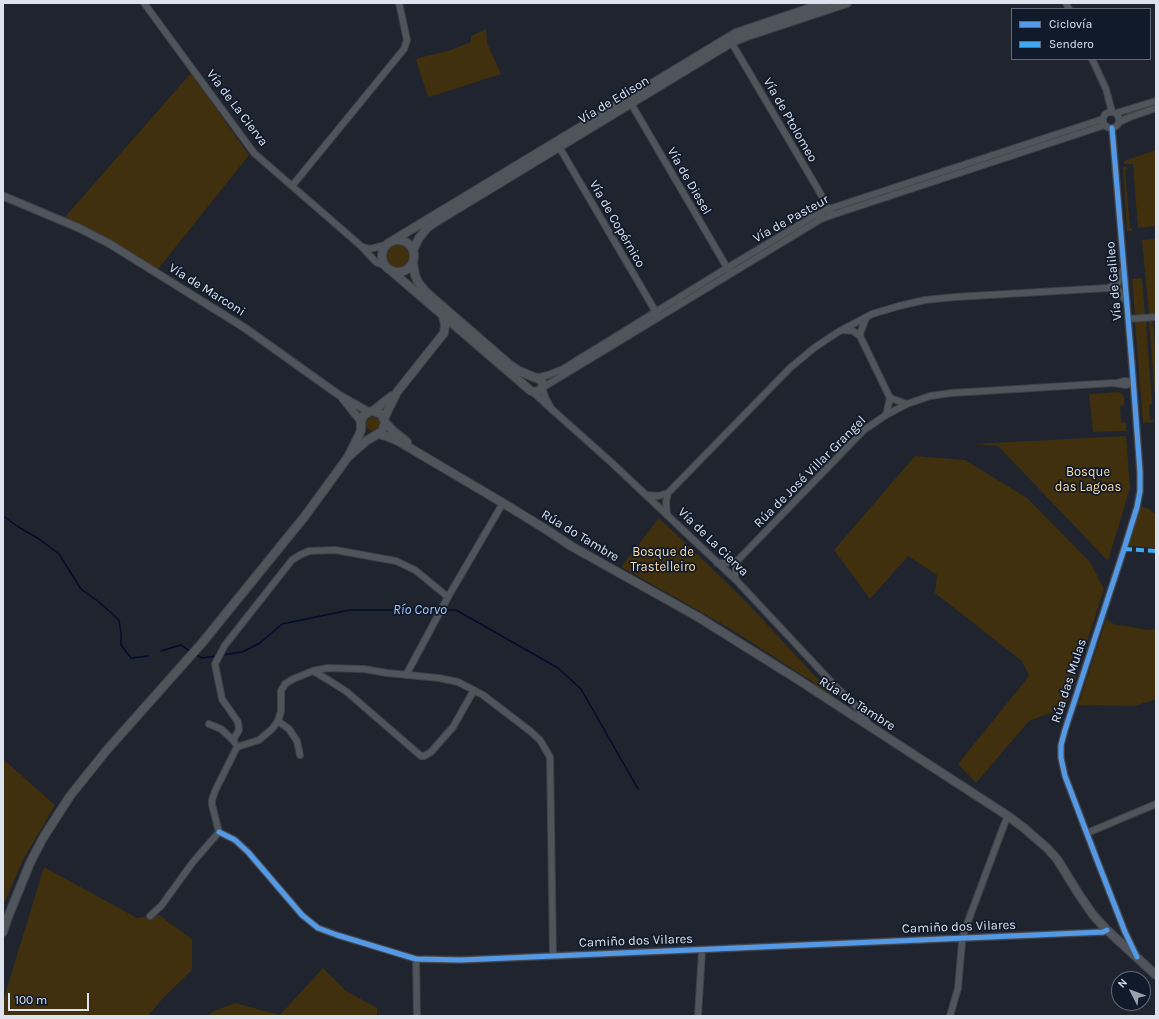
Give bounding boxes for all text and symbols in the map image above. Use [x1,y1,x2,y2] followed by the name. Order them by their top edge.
[1011,8,1151,60] legend
[1049,17,1092,31] text: Ciclovía
[1049,37,1094,51] text: Sendero
[203,67,271,149] street label: Vía de La Cierva
[576,73,652,127] street label: Vía de Edison
[760,75,820,165] street label: Vía de Ptolomeo
[663,145,715,217] street label: Vía de Diesel
[586,177,648,271] street label: Vía de Copérnico
[750,192,832,246] street label: Vía de Pasteur
[1103,241,1125,321] street label: Vía de Galileo
[166,260,248,320] street label: Vía de Marconi
[751,413,869,531] street label: Rúa de José Villar Grangel
[1055,464,1121,495] park label: Bosque das Lagoas
[674,504,752,580] street label: Vía de La Cierva
[538,507,622,565] street label: Rúa do Tambre
[630,544,696,575] park label: Bosque de Trastelleiro
[393,602,447,618] water label: Río Corvo
[1048,637,1090,725] street label: Rúa das Mulas
[816,674,898,734] street label: Rúa do Tambre
[902,917,1016,937] street label: Camiño dos Vilares
[579,931,693,951] street label: Camiño dos Vilares
[1111,971,1151,1011] north arrow
[1115,976,1130,991] text: N
[10,985,91,1011] scale bar
[15,993,47,1007] text: 100 m

